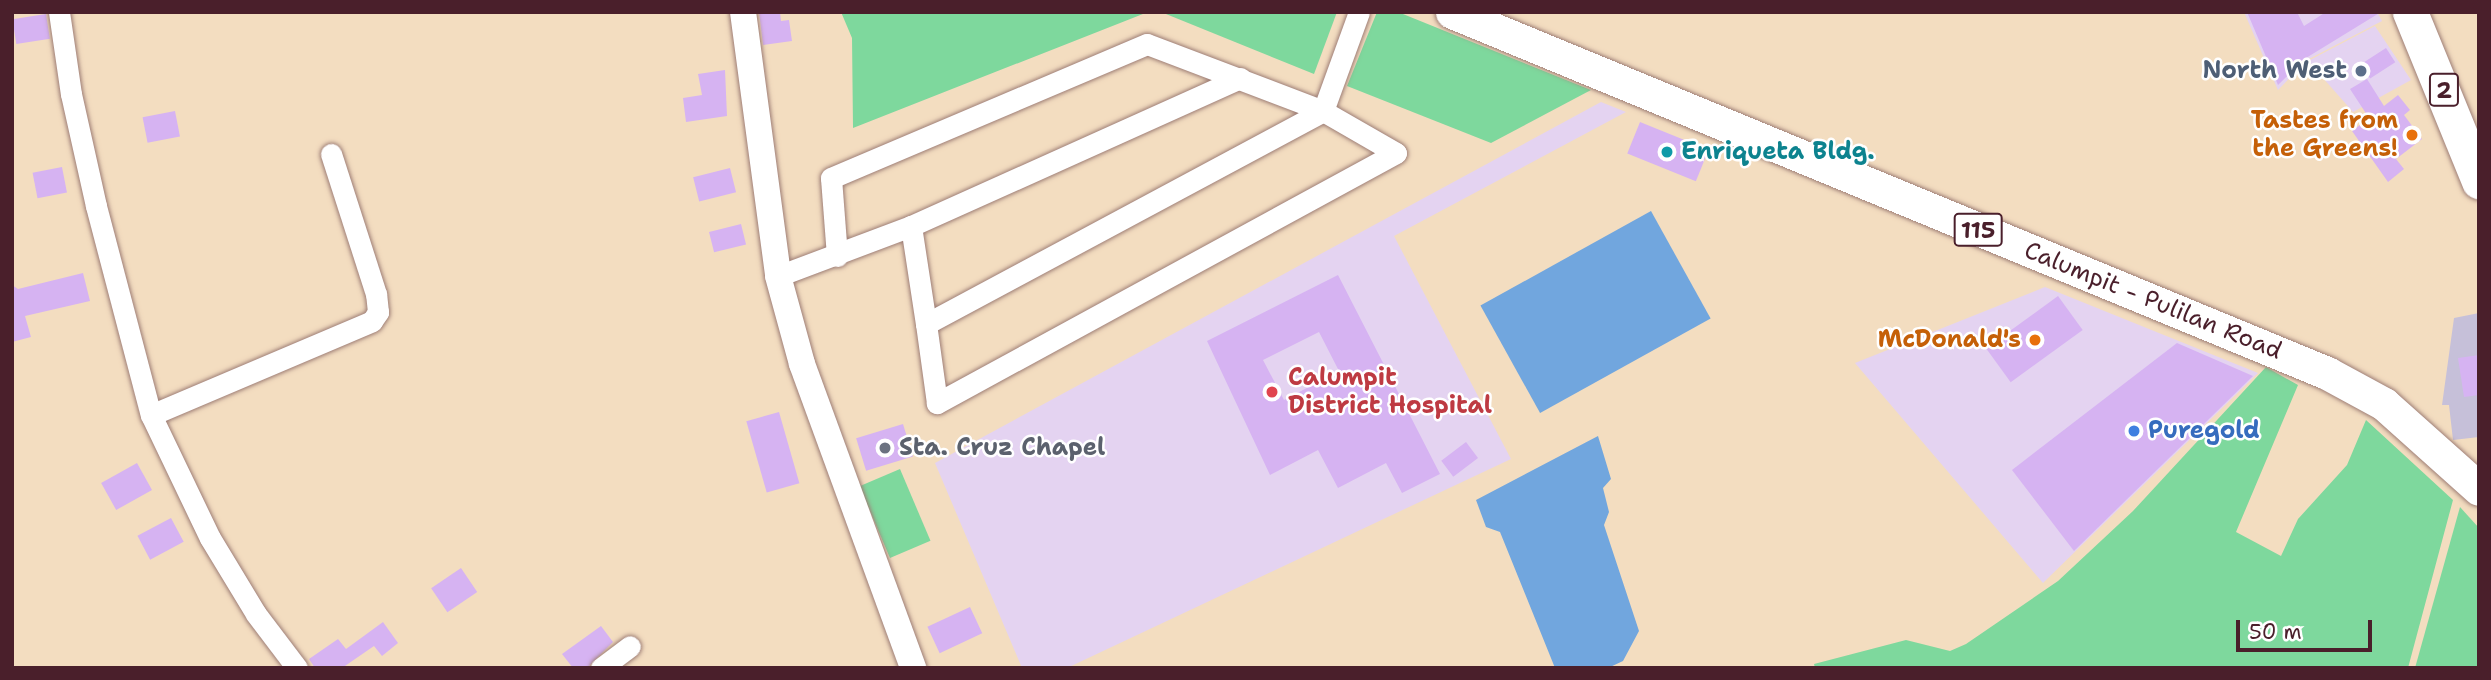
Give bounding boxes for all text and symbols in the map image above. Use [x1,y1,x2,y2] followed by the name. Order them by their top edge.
[2202,57,2347,85] place label: North West
[2353,63,2369,79] marker: North West
[2428,71,2460,110] road number: 2
[2251,107,2398,163] place label: Tastes from the Greens!
[2404,127,2420,143] marker: Tastes from the Greens!
[1681,138,1875,166] place label: Enriqueta Bldg.
[1659,144,1675,160] marker: Enriqueta Bldg.
[1954,210,2002,249] road number: 115
[2020,236,2286,366] street label: Calumpit - Pulilan Road
[1878,326,2021,354] place label: McDonald's
[2027,332,2043,348] marker: McDonald's
[1288,364,1492,420] place label: Calumpit District Hospital
[1262,382,1282,402] marker: Calumpit District Hospital
[2148,417,2260,445] place label: Puregold
[2126,423,2142,439] marker: Puregold
[899,434,1105,462] place label: Sta. Cruz Chapel
[877,440,893,456] marker: Sta. Cruz Chapel
[2239,606,2376,650] scale bar
[2249,618,2302,646] text: 50 m

